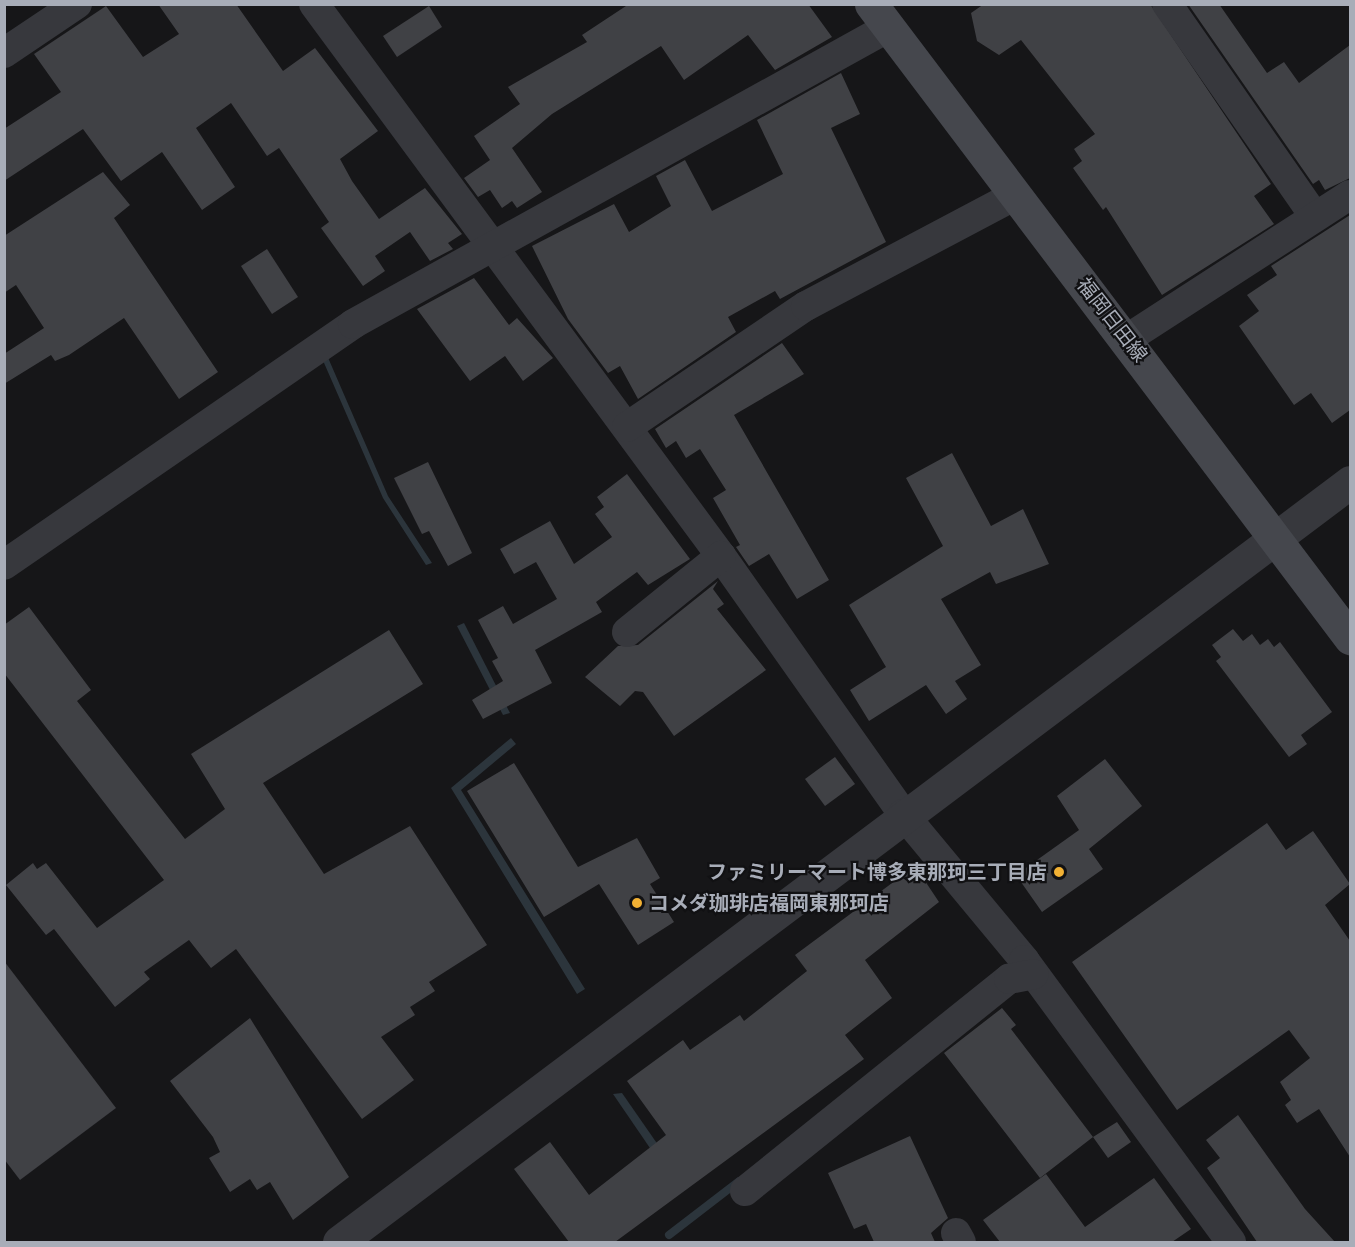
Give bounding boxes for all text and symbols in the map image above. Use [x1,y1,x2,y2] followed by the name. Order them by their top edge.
[1072,273,1152,367] street label: 福岡日田線
[707,860,1047,884] place label: ファミリーマート博多東那珂三丁目店
[1052,865,1066,879] marker: ファミリーマート博多東那珂三丁目店
[649,891,889,915] place label: コメダ珈琲店福岡東那珂店
[630,896,644,910] marker: コメダ珈琲店福岡東那珂店

